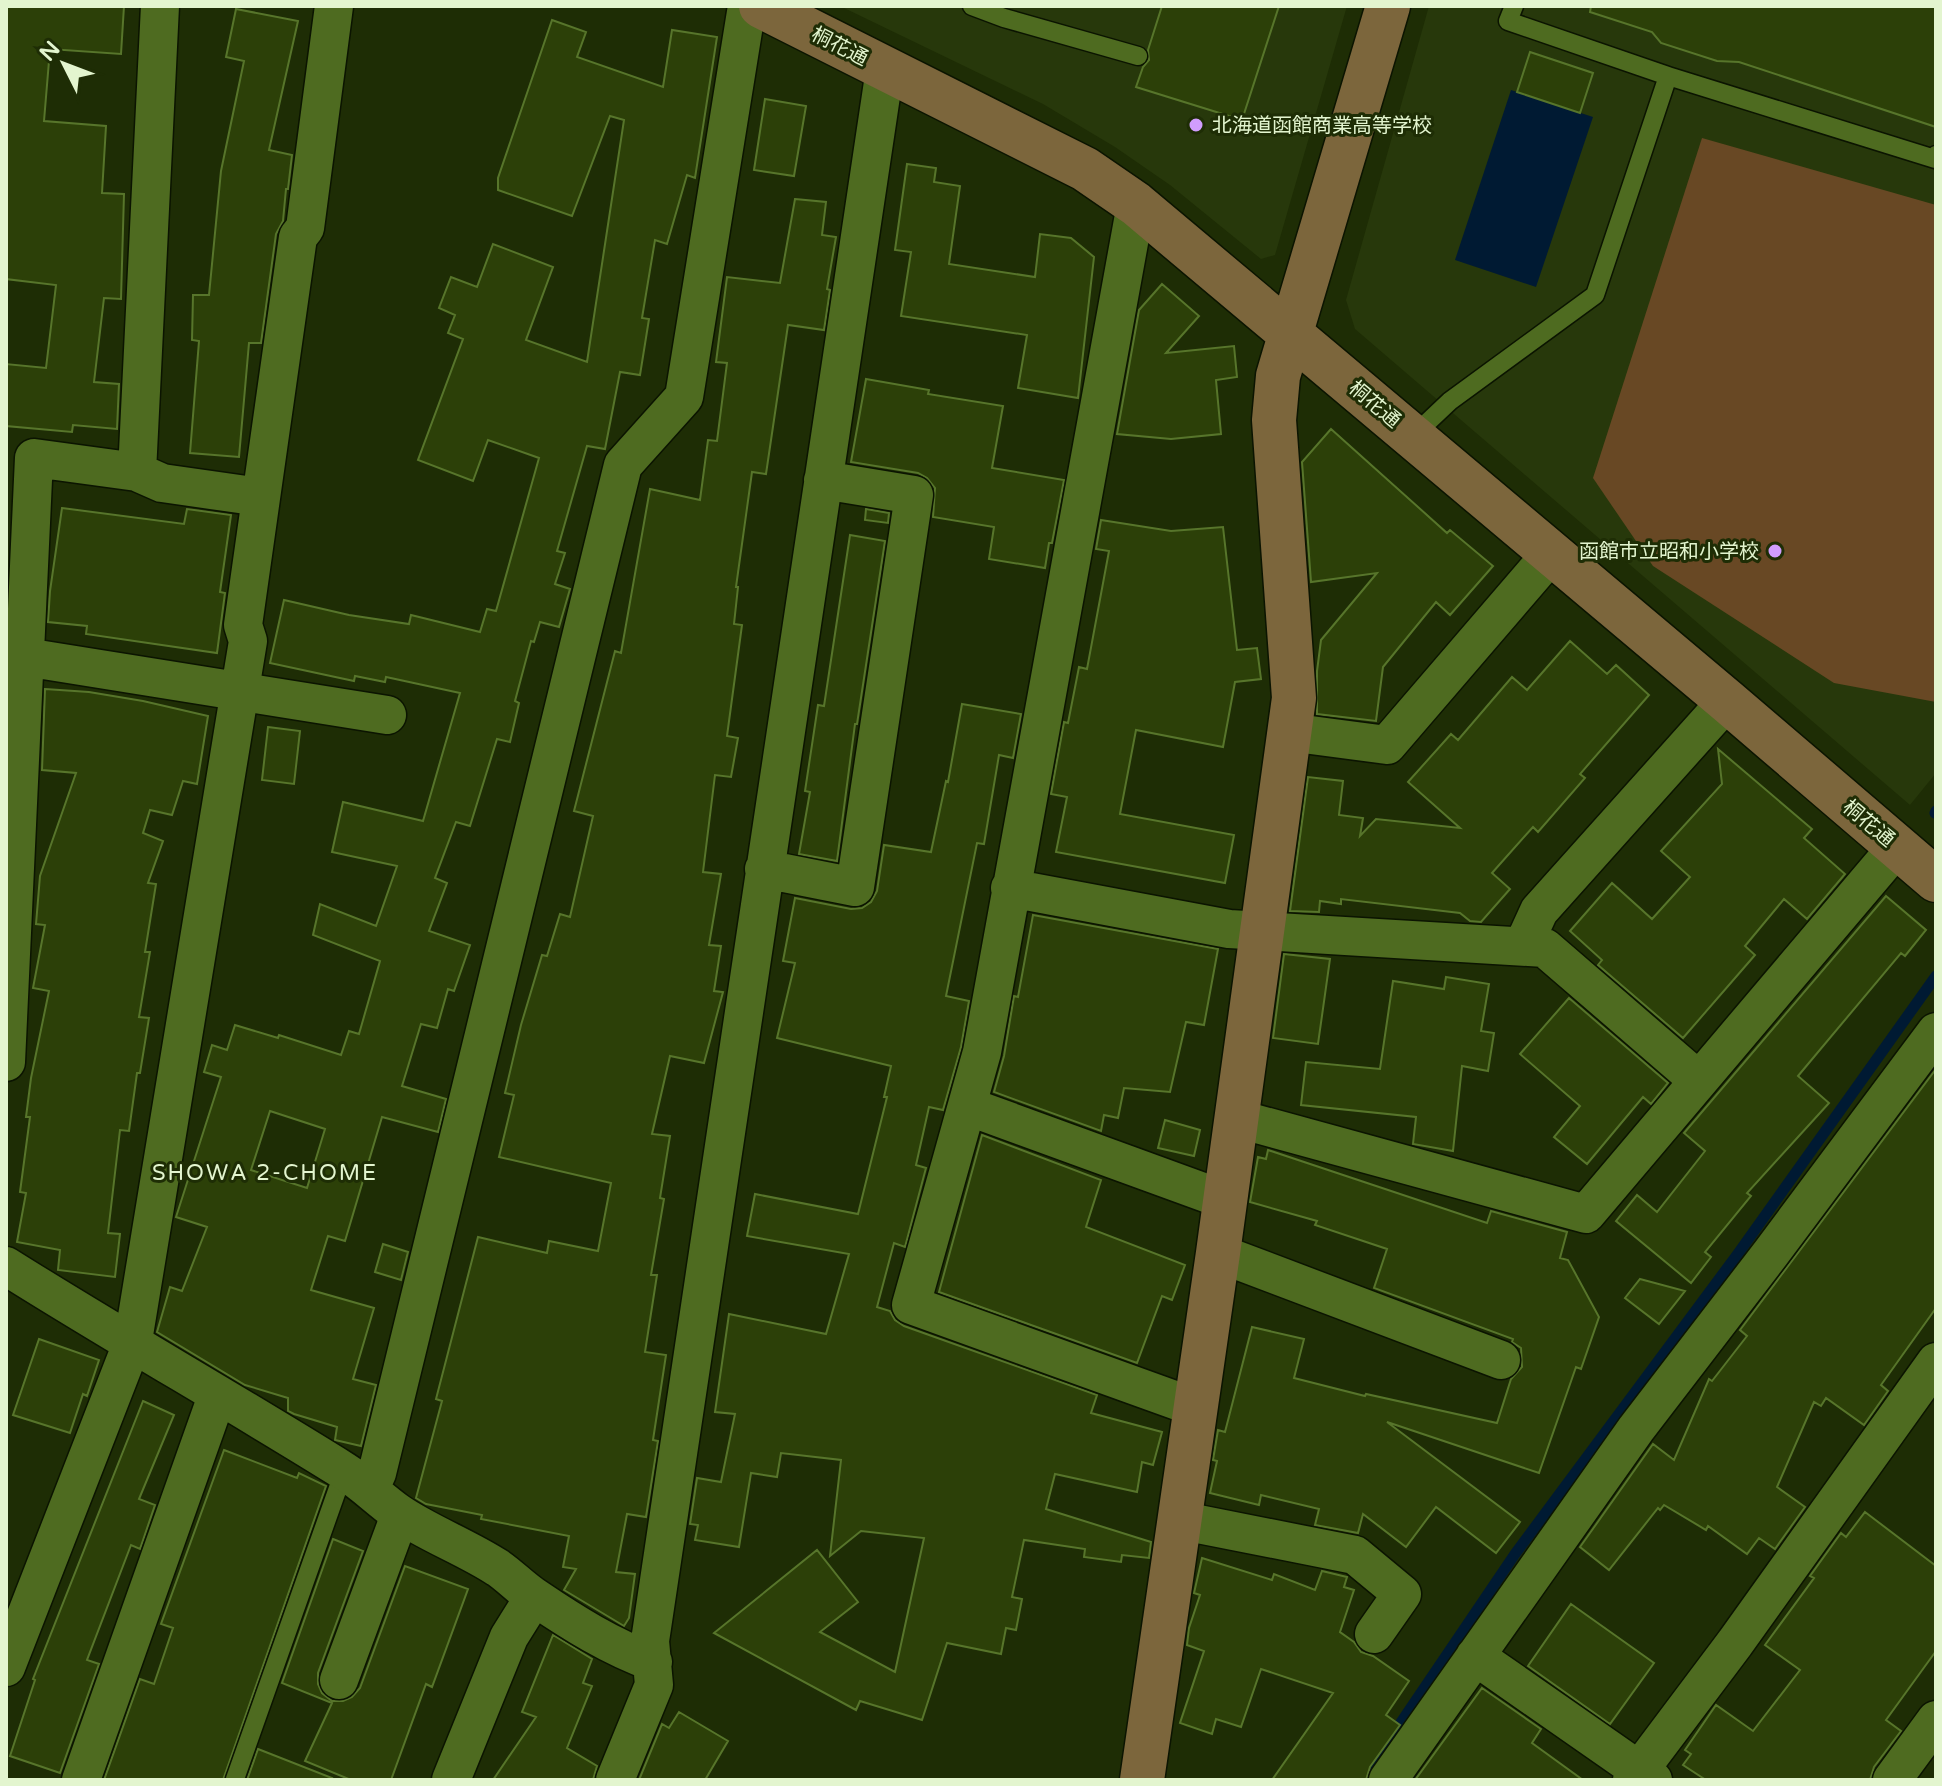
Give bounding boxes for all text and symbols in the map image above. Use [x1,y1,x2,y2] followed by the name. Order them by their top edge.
[807,23,872,71] street label: 桐花通
[24,24,104,104] north arrow
[34,36,65,67] text: N
[1212,114,1432,138] place label: 北海道函館商業高等学校
[1187,116,1205,134] marker: 北海道函館商業高等学校
[1344,376,1405,433] street label: 桐花通
[1579,540,1759,564] place label: 函館市立昭和小学校
[1766,542,1784,560] marker: 函館市立昭和小学校
[1838,795,1899,852] street label: 桐花通
[152,1160,378,1186] district label: SHOWA 2-CHOME

